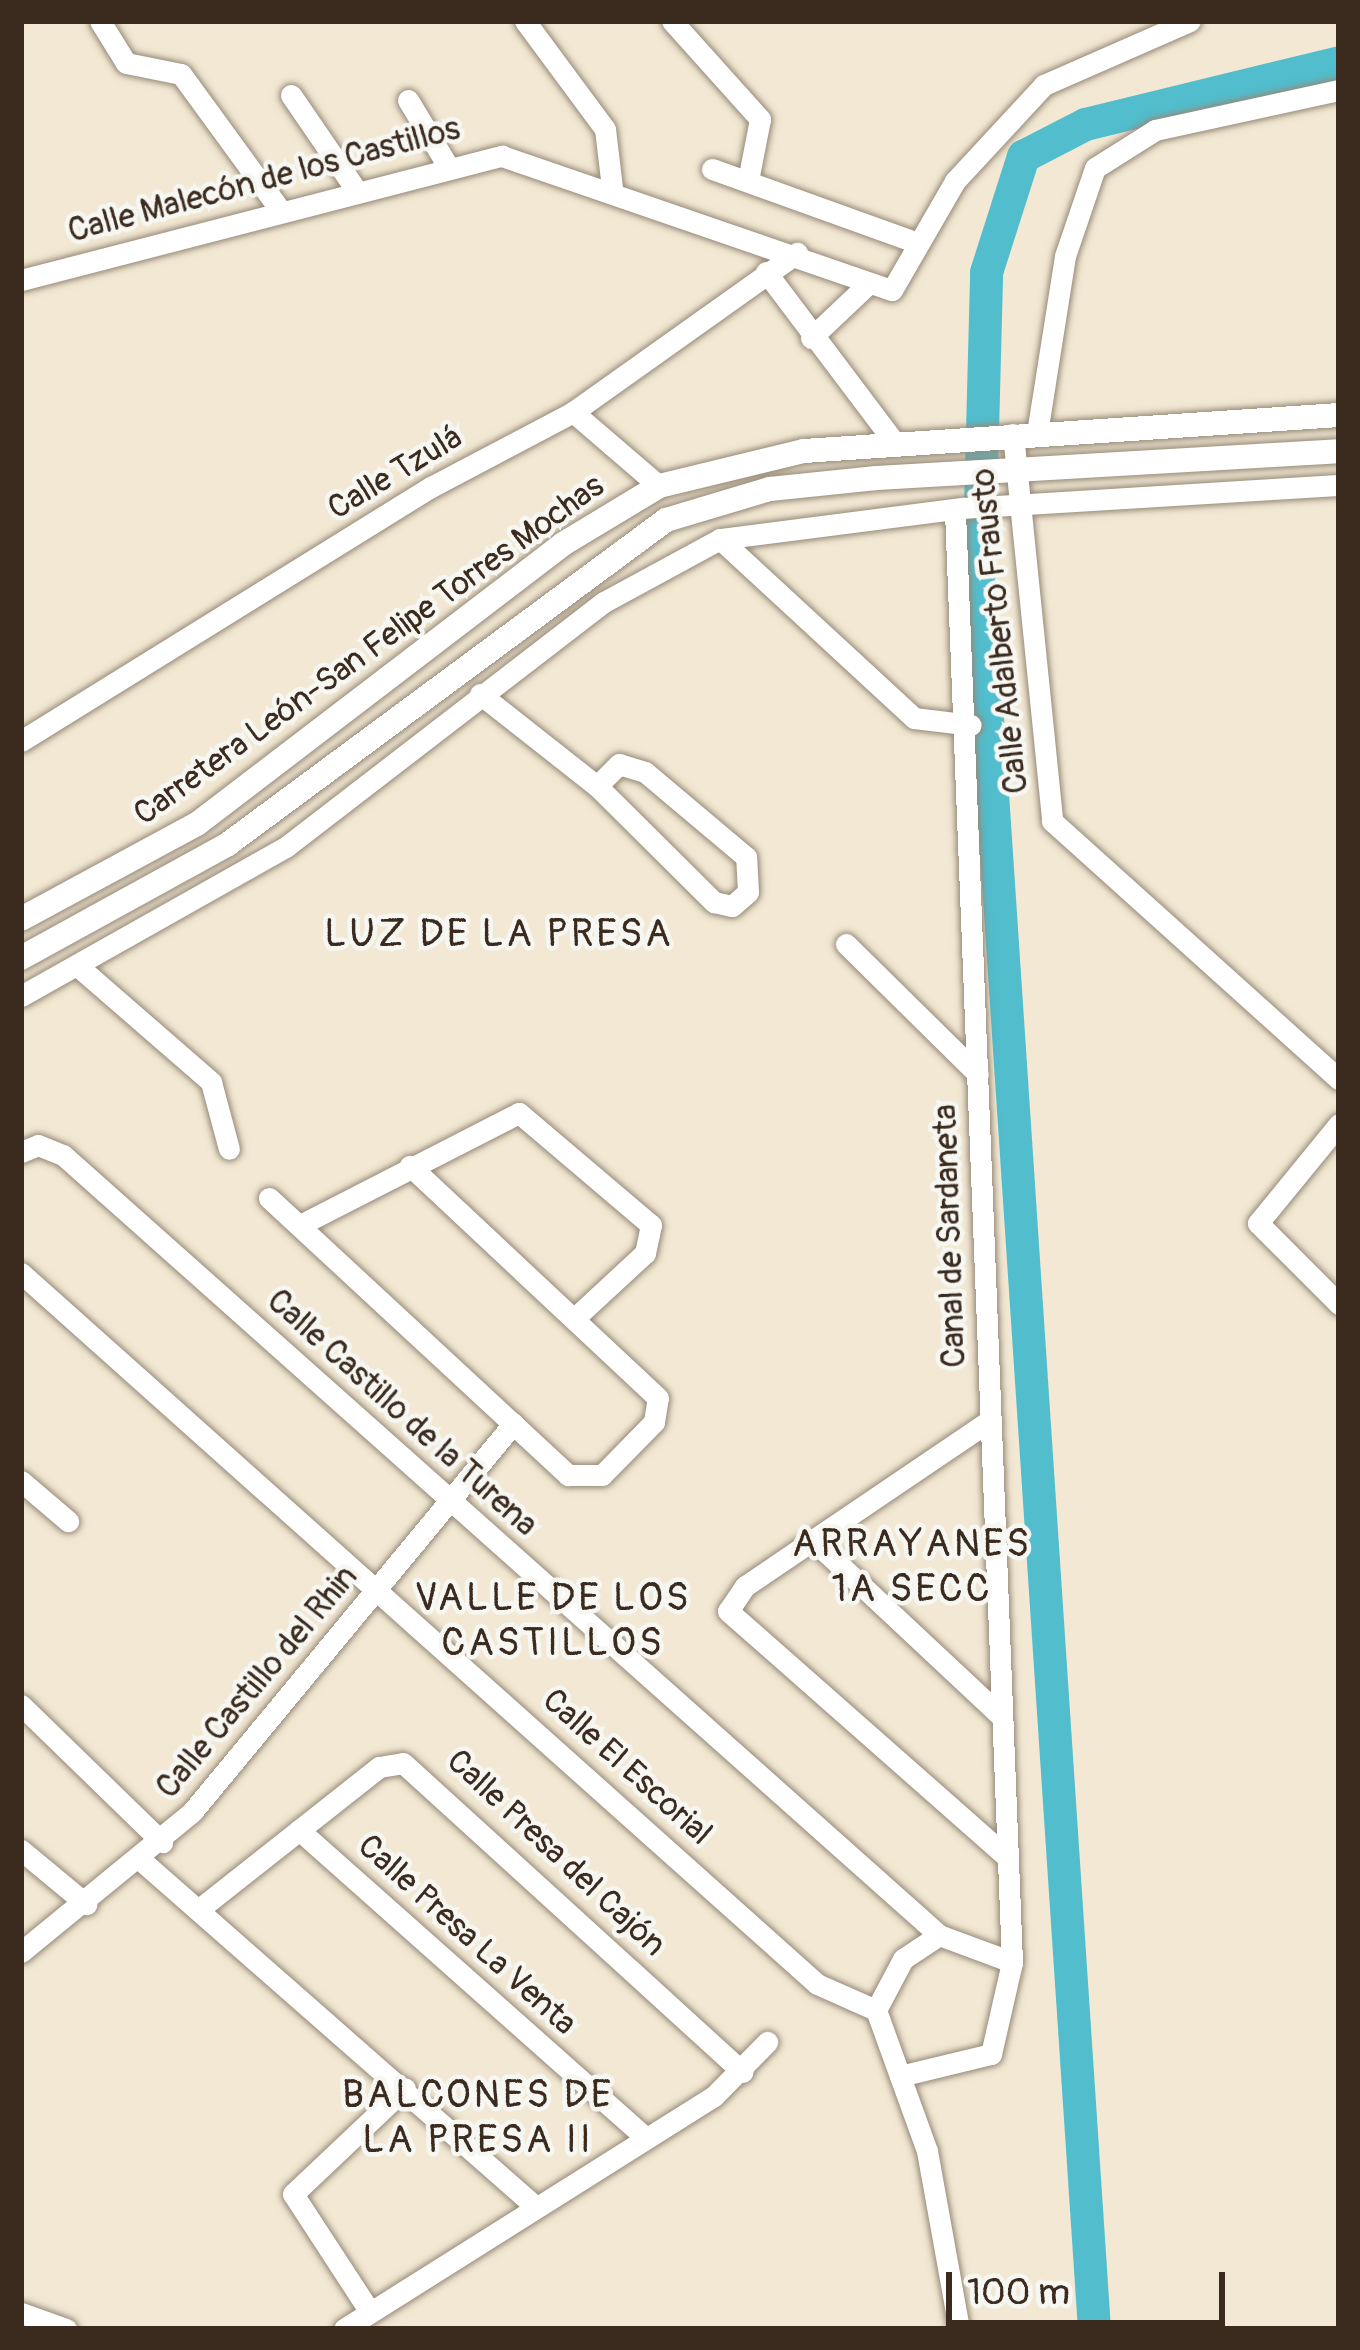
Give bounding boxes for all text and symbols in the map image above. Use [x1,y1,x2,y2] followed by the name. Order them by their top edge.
[64,109,464,251] street label: Calle Malecón de los Castillos
[321,418,469,528] street label: Calle Tzulá
[126,466,612,834] street label: Carretera León-San Felipe Torres Mochas
[963,466,1037,796] street label: Calle Adalberto Frausto
[324,911,674,957] district label: LUZ DE LA PRESA
[926,1104,974,1368] street label: Canal de Sardaneta
[259,1281,545,1545] street label: Calle Castillo de la Turena
[792,1522,1032,1613] district label: ARRAYANES 1A SECC
[148,1557,366,1807] street label: Calle Castillo del Rhin
[414,1576,692,1667] district label: VALLE DE LOS CASTILLOS
[534,1681,720,1853] street label: Calle El Escorial
[438,1741,674,1965] street label: Calle Presa del Cajón
[350,1826,584,2044] street label: Calle Presa La Venta
[342,2073,614,2164] district label: BALCONES DE LA PRESA II
[952,2248,1231,2322] scale bar
[967,2270,1070,2315] text: 100 m

